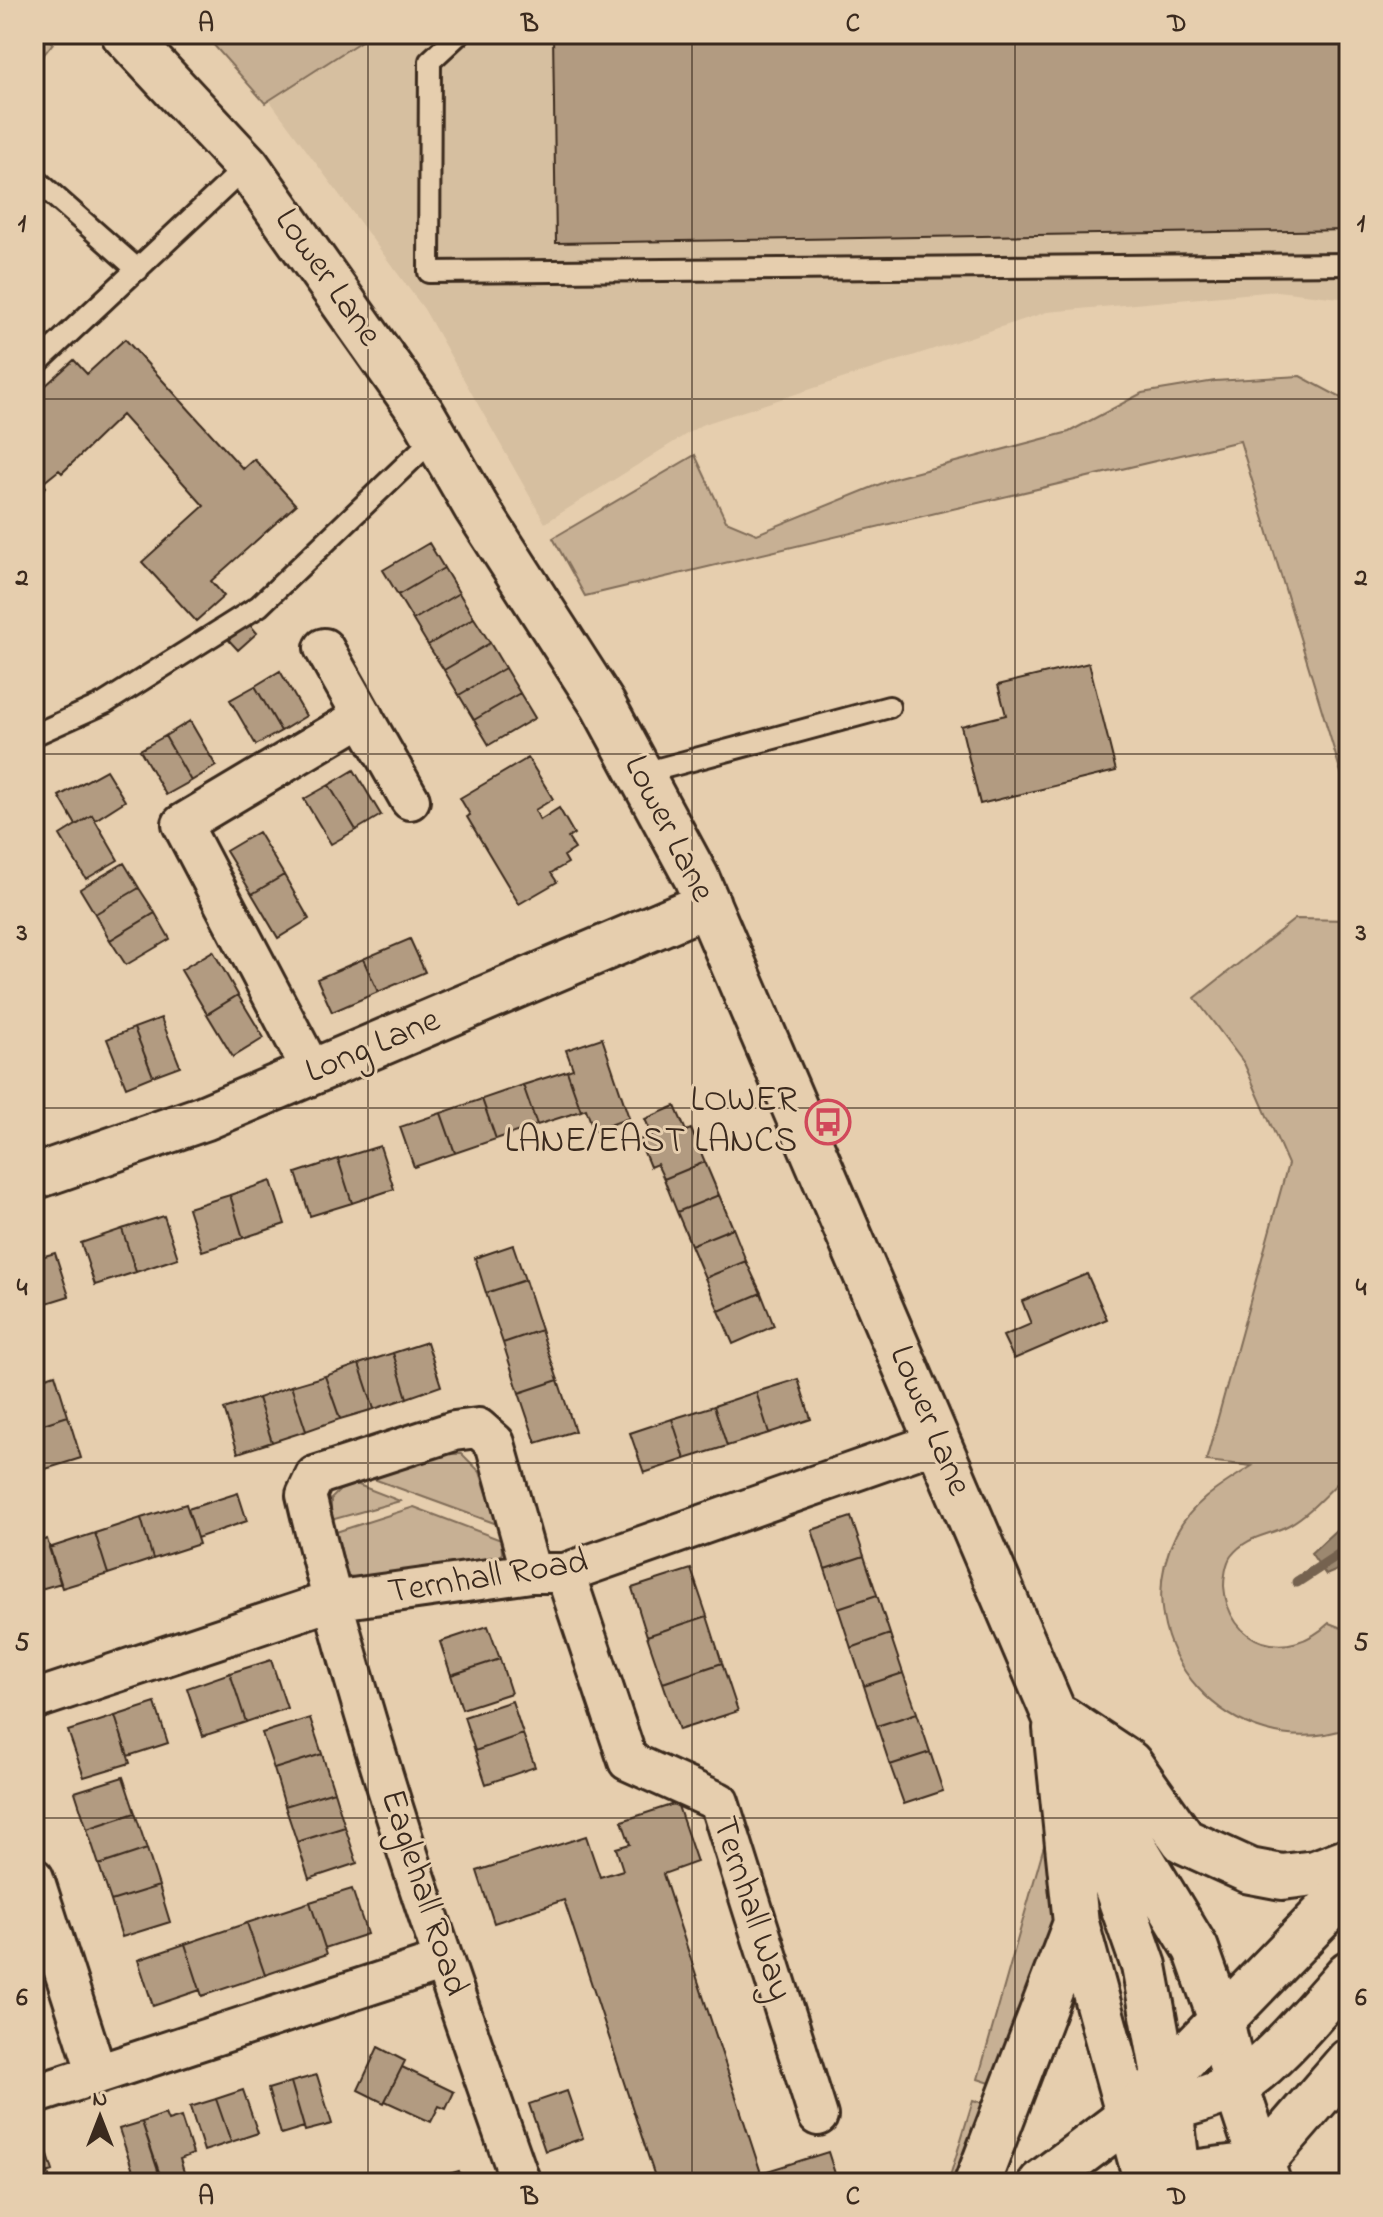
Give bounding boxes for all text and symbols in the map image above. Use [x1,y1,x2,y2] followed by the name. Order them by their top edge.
[198,6,214,44] text: A
[520,6,539,44] text: B
[846,6,860,44] text: C
[1166,6,1187,44] text: D
[260,198,395,359] street label: Lower Lane
[18,206,27,244] text: 1
[1357,206,1366,244] text: 1
[15,560,29,598] text: 2
[1354,560,1368,598] text: 2
[608,746,728,912] street label: Lower Lane
[16,915,28,953] text: 3
[1355,915,1367,953] text: 3
[297,995,449,1099] street label: Long Lane
[505,1075,797,1169] place label: LOWER LANE/EAST LANCS
[804,1098,852,1146] bus stop icon: LOWER LANE/EAST LANCS
[17,1270,28,1308] text: 4
[1356,1270,1367,1308] text: 4
[874,1338,985,1505] street label: Lower Lane
[384,1536,592,1620] street label: Ternhall Road
[15,1625,30,1663] text: 5
[1354,1625,1369,1663] text: 5
[365,1783,481,2003] street label: Eaglehall Road
[696,1810,806,2008] street label: Ternhall Way
[16,1980,28,2018] text: 6
[1355,1980,1367,2018] text: 6
[60,2077,140,2157] north arrow
[93,2084,107,2116] text: N
[198,2179,214,2217] text: A
[520,2179,539,2217] text: B
[846,2179,860,2217] text: C
[1166,2179,1187,2217] text: D

